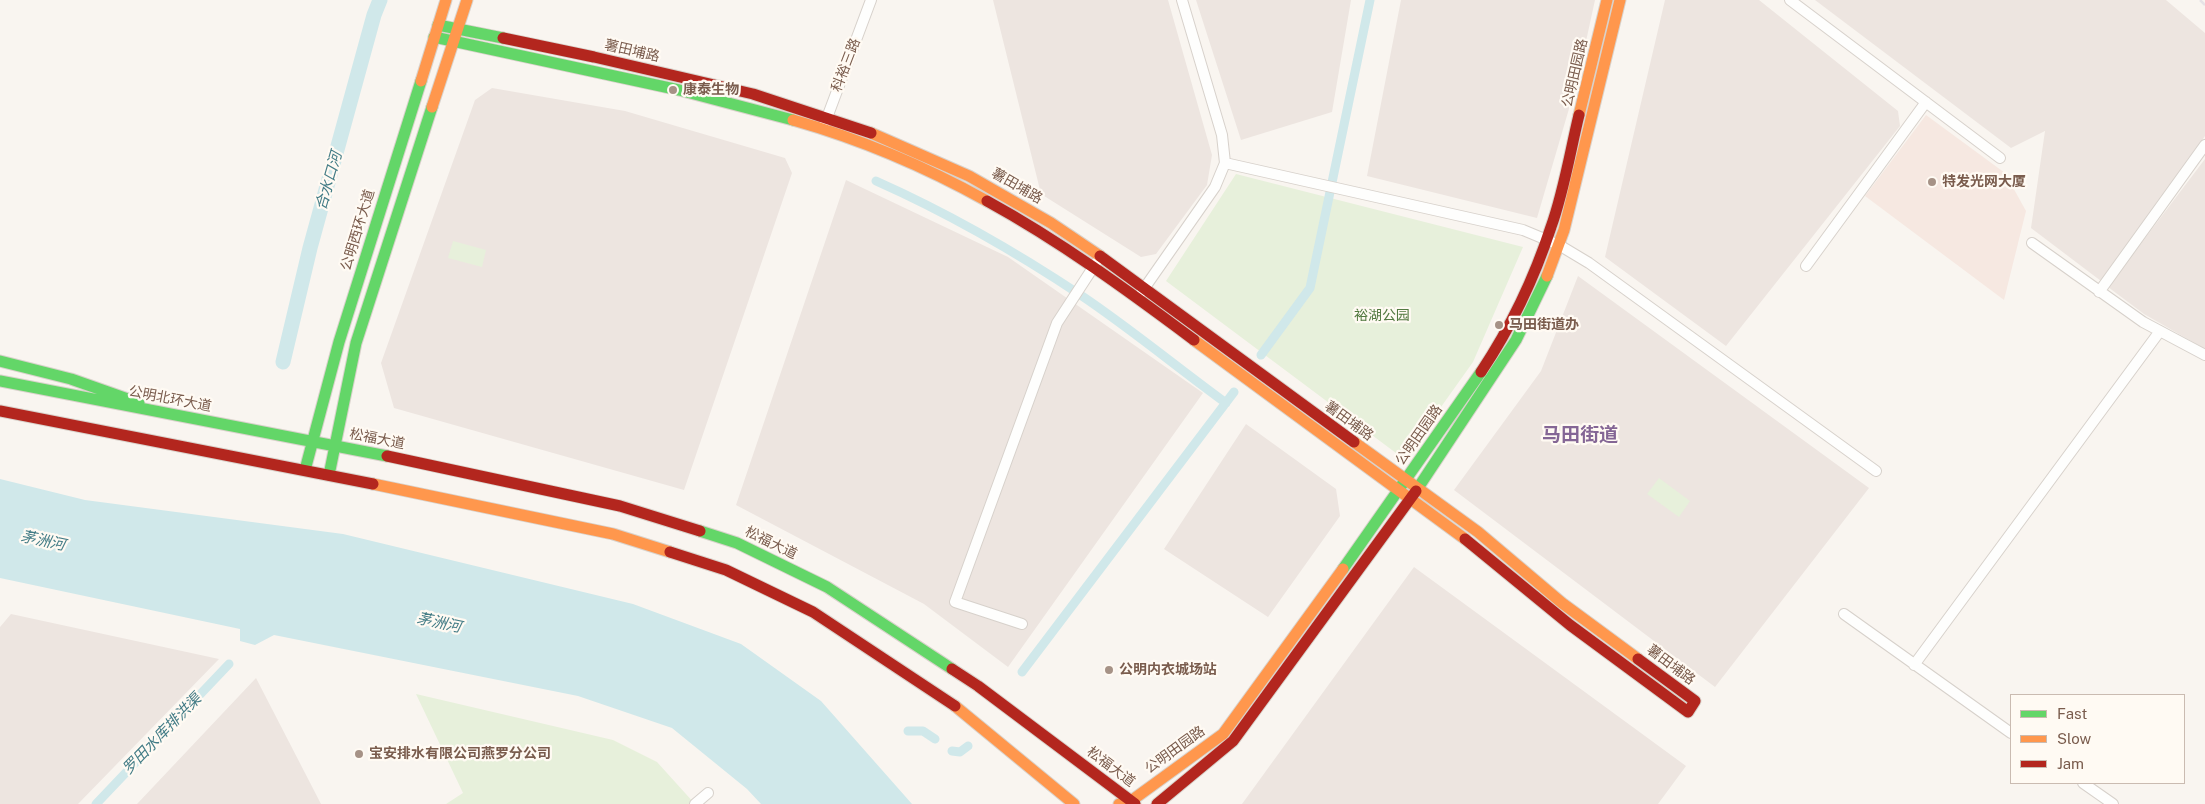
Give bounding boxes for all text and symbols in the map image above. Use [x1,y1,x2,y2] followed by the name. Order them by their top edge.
[828,36,864,94] street label: 科裕三路
[603,37,661,65] street label: 薯田埔路
[1559,37,1591,109] street label: 公明田园路
[683,82,739,98] place label: 康泰生物
[667,84,679,96] marker: 康泰生物
[312,150,346,212] water label: 合水口河
[989,165,1045,207] street label: 薯田埔路
[1942,174,2026,190] place label: 特发光网大厦
[1926,176,1938,188] marker: 特发光网大厦
[338,187,378,273] street label: 公明西环大道
[1354,308,1410,324] park label: 裕湖公园
[1509,317,1579,333] place label: 马田街道办
[1493,319,1505,331] marker: 马田街道办
[127,383,213,415] street label: 公明北环大道
[1321,398,1377,444] street label: 薯田埔路
[1392,402,1446,468] street label: 公明田园路
[1542,424,1618,446] district label: 马田街道
[348,425,406,453] street label: 松福大道
[742,523,800,563] street label: 松福大道
[19,528,67,554] water label: 茅洲河
[415,610,463,636] water label: 茅洲河
[1644,641,1698,689] street label: 薯田埔路
[1119,662,1217,678] place label: 公明内衣城场站
[1103,664,1115,676] marker: 公明内衣城场站
[119,690,205,778] water label: 罗田水库排洪渠
[2010,694,2185,784] legend
[2057,705,2087,722] text: Fast
[1142,723,1208,777] street label: 公明田园路
[2057,730,2091,747] text: Slow
[1084,743,1138,791] street label: 松福大道
[369,746,551,762] place label: 宝安排水有限公司燕罗分公司
[353,748,365,760] marker: 宝安排水有限公司燕罗分公司
[2057,755,2084,772] text: Jam

